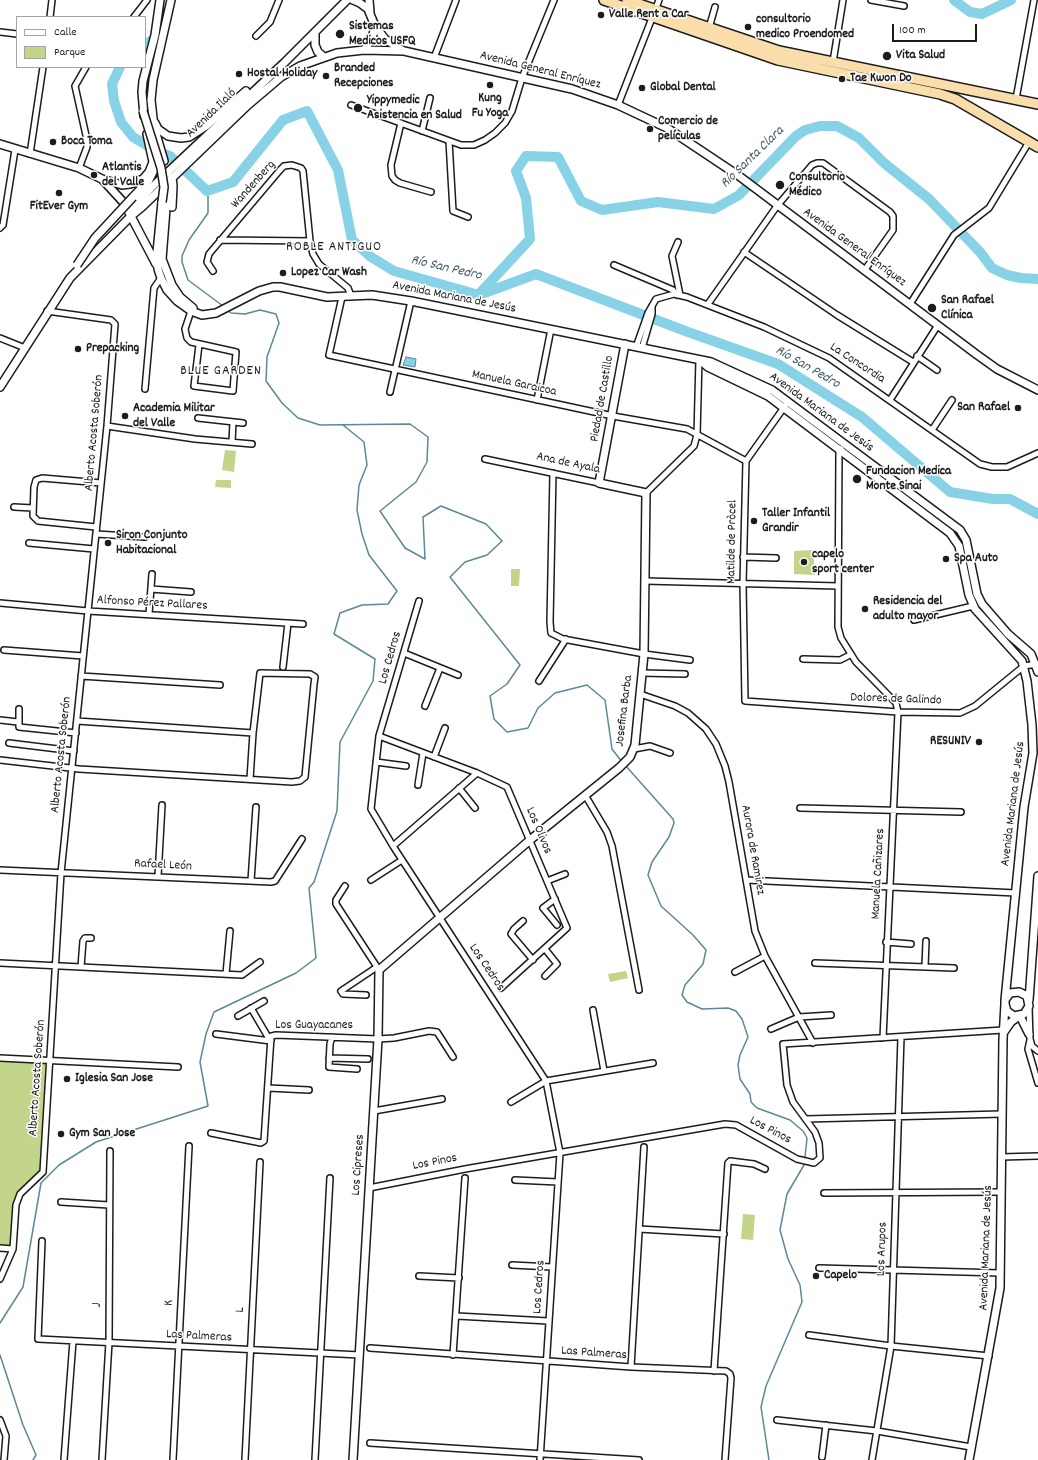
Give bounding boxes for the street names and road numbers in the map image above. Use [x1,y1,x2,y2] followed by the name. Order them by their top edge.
[478,48,602,94] street label: Avenida General Enríquez
[184,86,240,142] street label: Avenida Ilaló
[228,158,280,212] street label: Wandenberg
[799,205,909,291] street label: Avenida General Enríquez
[391,278,517,318] street label: Avenida Mariana de Jesús
[826,340,888,388] street label: La Concordia
[588,355,618,443] street label: Piedad de Castillo
[470,367,558,401] street label: Manuela Garaicoa
[766,370,876,456] street label: Avenida Mariana de Jesús
[82,374,108,492] street label: Alberto Acosta Soberón
[535,450,601,478] street label: Ana de Ayala
[724,500,742,584] street label: Matilde de Pròcel
[96,593,208,615] street label: Alfonso Pérez Pallares
[376,630,406,686] street label: Los Cedros
[613,675,637,747] street label: Josefina Barba
[850,691,942,709] street label: Dolores de Galindo
[48,696,76,814] street label: Alberto Acosta Soberón
[999,741,1029,867] street label: Avenida Mariana de Jesús
[736,804,768,896] street label: Aurora de Ramirez
[521,805,555,857] street label: Los Olivos
[869,828,889,920] street label: Manuela Cañizares
[134,857,192,875] street label: Rafael León
[464,941,508,995] street label: Los Cedros
[275,1018,353,1034] street label: Los Guayacanes
[26,1019,50,1137] street label: Alberto Acosta Soberón
[746,1114,794,1148] street label: Los Pinos
[349,1134,369,1196] street label: Los Cipreses
[411,1151,459,1175] street label: Los Pinos
[977,1185,997,1311] street label: Avenida Mariana de Jesús
[874,1222,892,1276] street label: Los Arupos
[530,1260,550,1314] street label: Los Cedros
[162,1300,178,1306] street label: K
[90,1303,106,1307] street label: J
[233,1307,249,1313] street label: L
[166,1327,232,1347] street label: Las Palmeras
[561,1344,627,1364] street label: Las Palmeras

